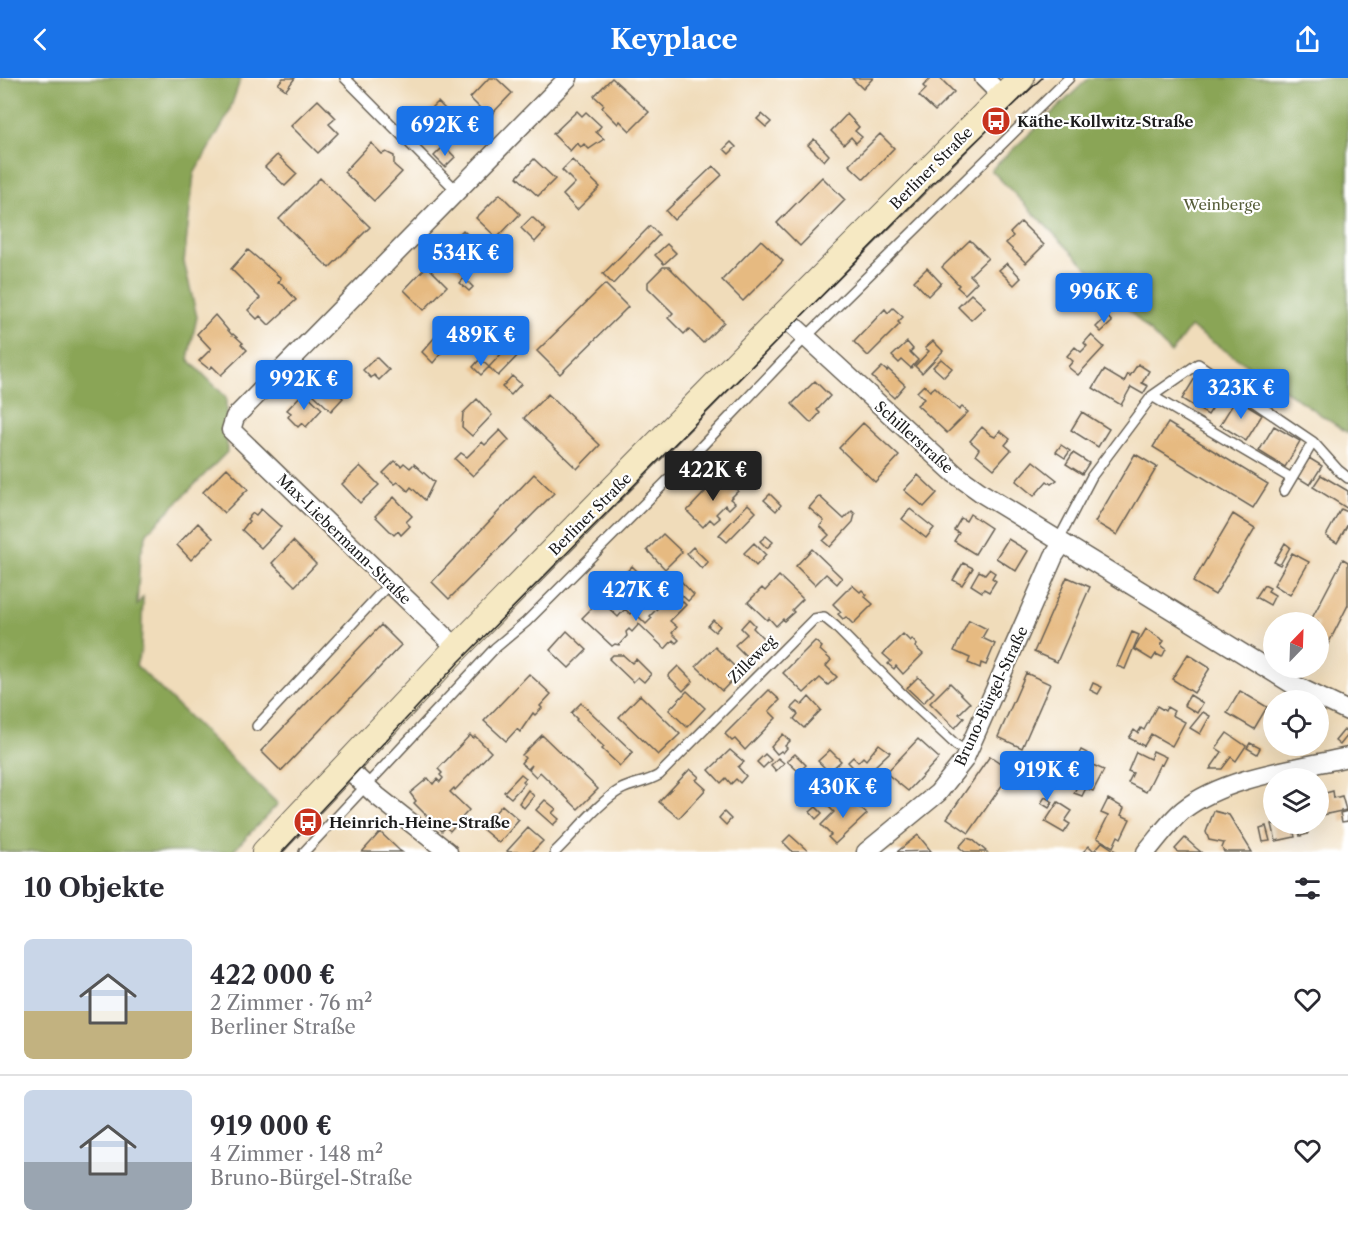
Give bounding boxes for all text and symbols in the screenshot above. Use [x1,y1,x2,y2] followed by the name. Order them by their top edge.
[24,23,57,56] icon: back
[610,23,738,56] text: Keyplace
[1291,23,1324,56] icon: share
[980,105,1012,137] bus stop icon: Käthe-Kollwitz-Straße
[396,106,494,157] pin: 692K €
[1017,112,1193,131] place label: Käthe-Kollwitz-Straße
[411,113,479,137] text: 692K €
[886,123,976,213] street label: Berliner Straße
[1182,195,1261,214] park label: Weinberge
[417,234,515,285] pin: 534K €
[432,241,500,265] text: 534K €
[1055,273,1153,324] pin: 996K €
[1069,280,1139,304] text: 996K €
[432,316,530,367] pin: 489K €
[446,323,516,347] text: 489K €
[255,360,353,411] pin: 992K €
[270,367,338,391] text: 992K €
[1192,369,1290,420] pin: 323K €
[1207,376,1275,400] text: 323K €
[871,397,957,477] street label: Schillerstraße
[664,451,762,502] pin: 422K €
[679,458,747,482] text: 422K €
[545,469,635,559] street label: Berliner Straße
[273,470,415,608] street label: Max-Liebermann-Straße
[587,571,685,622] pin: 427K €
[602,578,670,602] text: 427K €
[1263,612,1329,678] north arrow
[1263,612,1329,834] map controls
[950,623,1032,769] street label: Bruno-Bürgel-Straße
[724,631,780,687] street label: Zilleweg
[1263,690,1329,756] button: locate
[998,751,1096,802] pin: 919K €
[1014,758,1080,782] text: 919K €
[794,768,892,819] pin: 430K €
[1263,768,1329,834] button: layers
[808,775,878,799] text: 430K €
[292,806,324,838] bus stop icon: Heinrich-Heine-Straße
[329,813,510,832] place label: Heinrich-Heine-Straße
[24,872,165,904] text: 10 Objekte
[1291,872,1324,905] icon: filters
[210,959,335,991] text: 422 000 €
[72,963,144,1035] icon: home
[1291,983,1324,1016] icon: heart
[210,991,372,1015] text: 2 Zimmer · 76 m²
[210,1015,356,1039] text: Berliner Straße
[210,1110,332,1142] text: 919 000 €
[72,1114,144,1186] icon: home
[1291,1134,1324,1167] icon: heart
[210,1142,383,1166] text: 4 Zimmer · 148 m²
[210,1166,412,1190] text: Bruno-Bürgel-Straße

